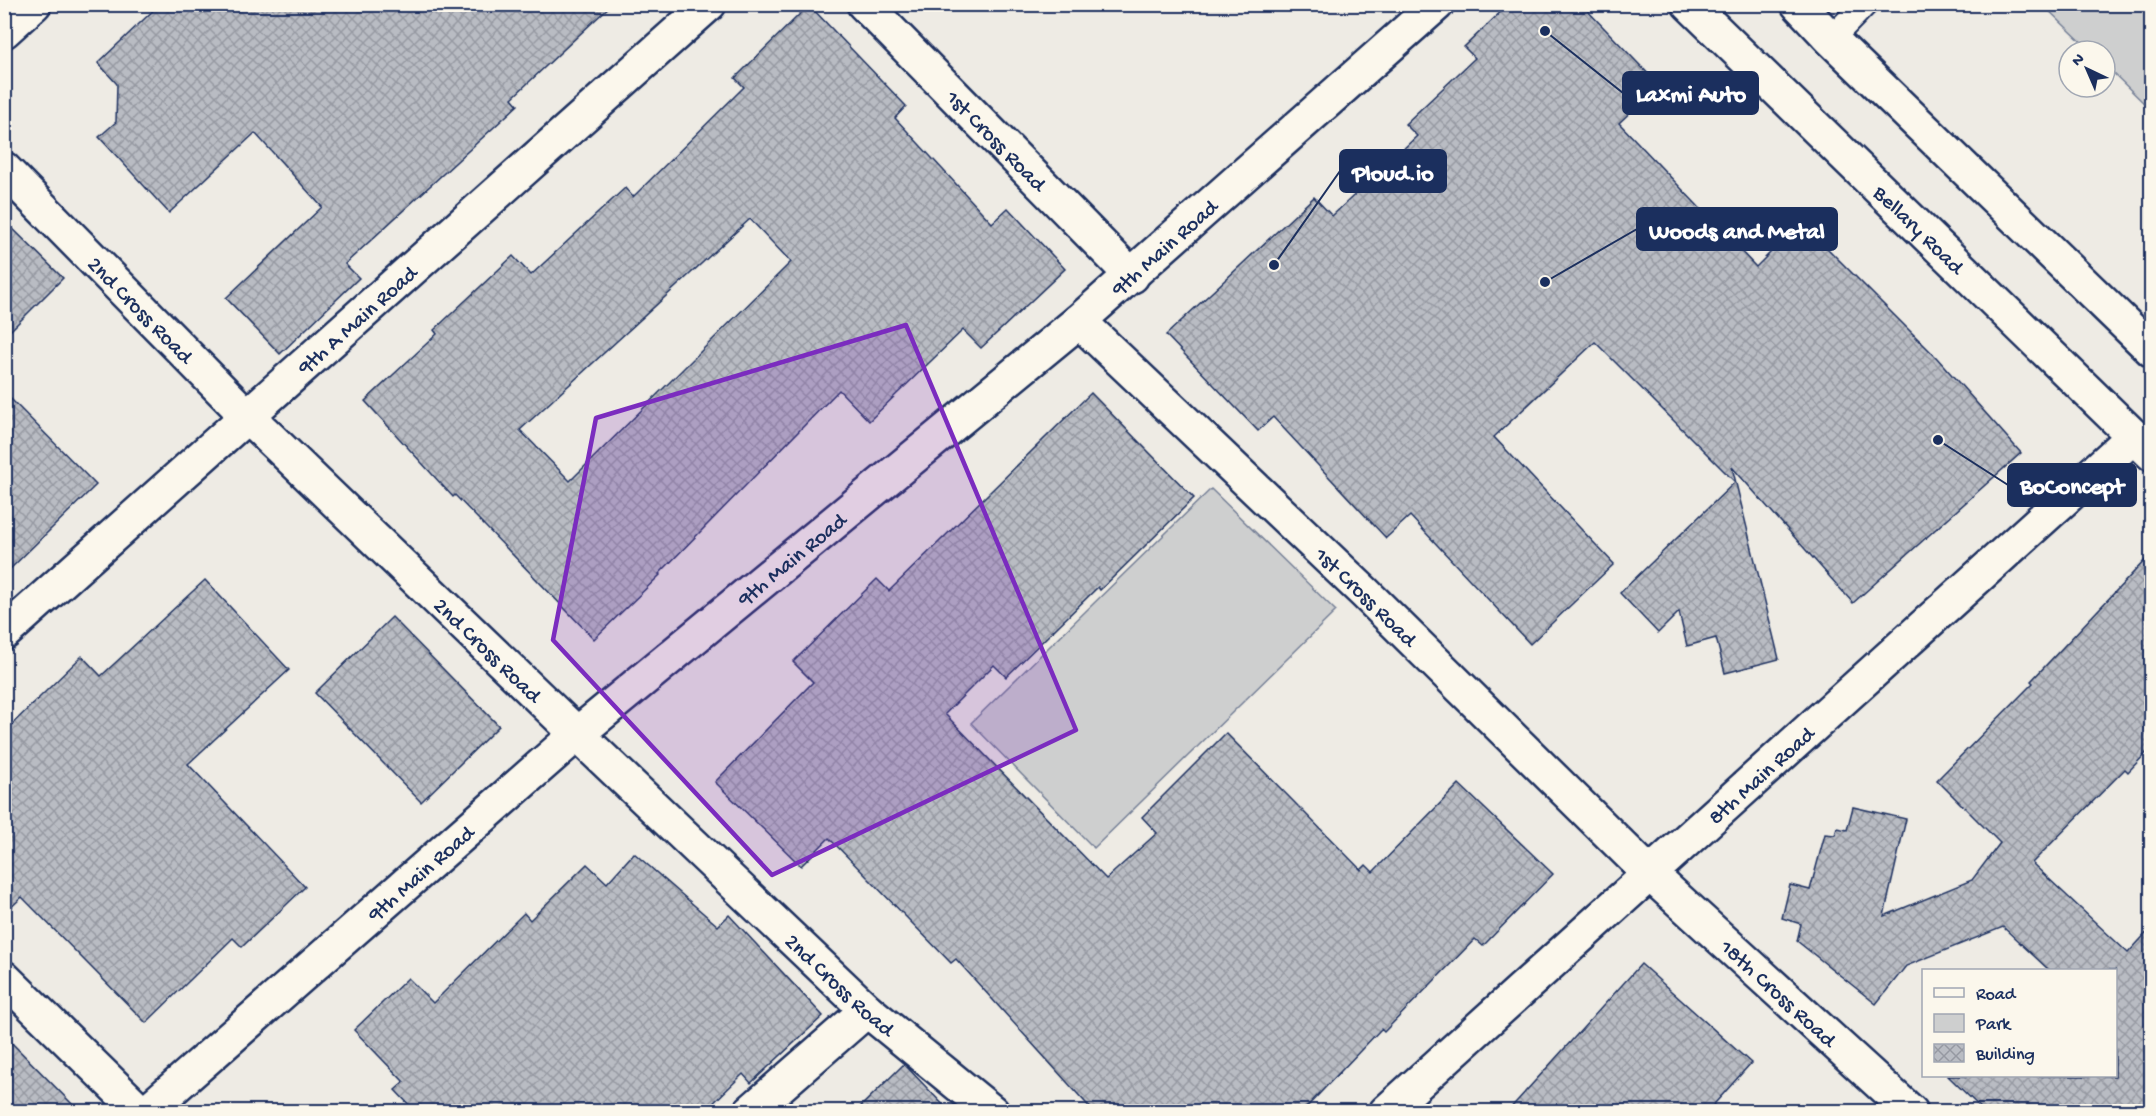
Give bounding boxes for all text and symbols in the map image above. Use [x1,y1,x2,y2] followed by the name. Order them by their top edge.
[2057,39,2117,99] north arrow
[2069,50,2090,71] text: N
[1623,72,1758,114] callout: Laxmi Auto
[1636,82,1747,111] text: Laxmi Auto
[938,85,1052,200] street label: 1st Cross Road
[1340,150,1446,192] callout: Ploud.io
[1350,161,1434,190] text: Ploud.io
[1866,181,1969,283] street label: Bellary Road
[1107,194,1226,304] street label: 9th Main Road
[1637,208,1837,250] callout: Woods and Metal
[1648,219,1825,248] text: Woods and Metal
[80,253,198,372] street label: 2nd Cross Road
[293,260,426,382] street label: 9th A Main Road
[2008,464,2136,506] callout: BoConcept
[2019,474,2126,503] text: BoConcept
[733,508,855,614] street label: 9th Main Road
[1307,543,1422,655] street label: 1st Cross Road
[426,594,547,711] street label: 2nd Cross Road
[1704,721,1823,832] street label: 8th Main Road
[363,820,482,929] street label: 9th Main Road
[778,930,900,1045] street label: 2nd Cross Road
[1713,935,1842,1056] street label: 18th Cross Road
[1922,969,2117,1077] legend
[1976,985,2017,1006] text: Road
[1975,1015,2012,1036] text: Park
[1975,1045,2035,1066] text: Building

